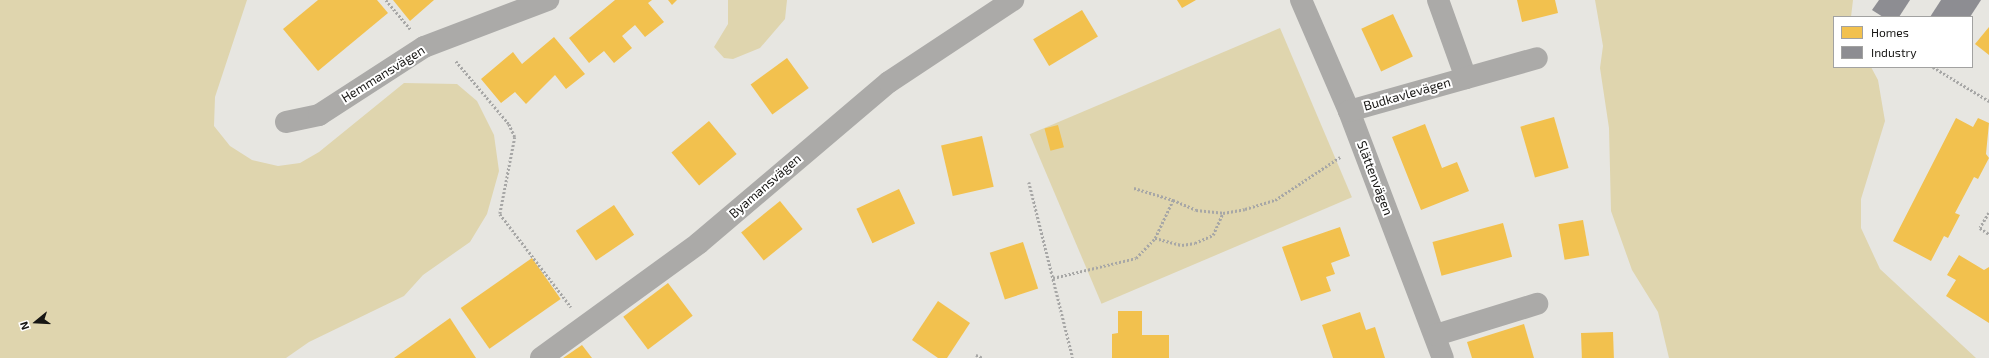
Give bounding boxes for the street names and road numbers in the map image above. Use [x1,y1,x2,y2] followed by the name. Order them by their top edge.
[338,42,428,106] street label: Hemmansvägen
[1362,74,1452,114] street label: Budkavlevägen
[1354,139,1396,217] street label: Slättenvägen
[726,150,804,222] street label: Byamansvägen

